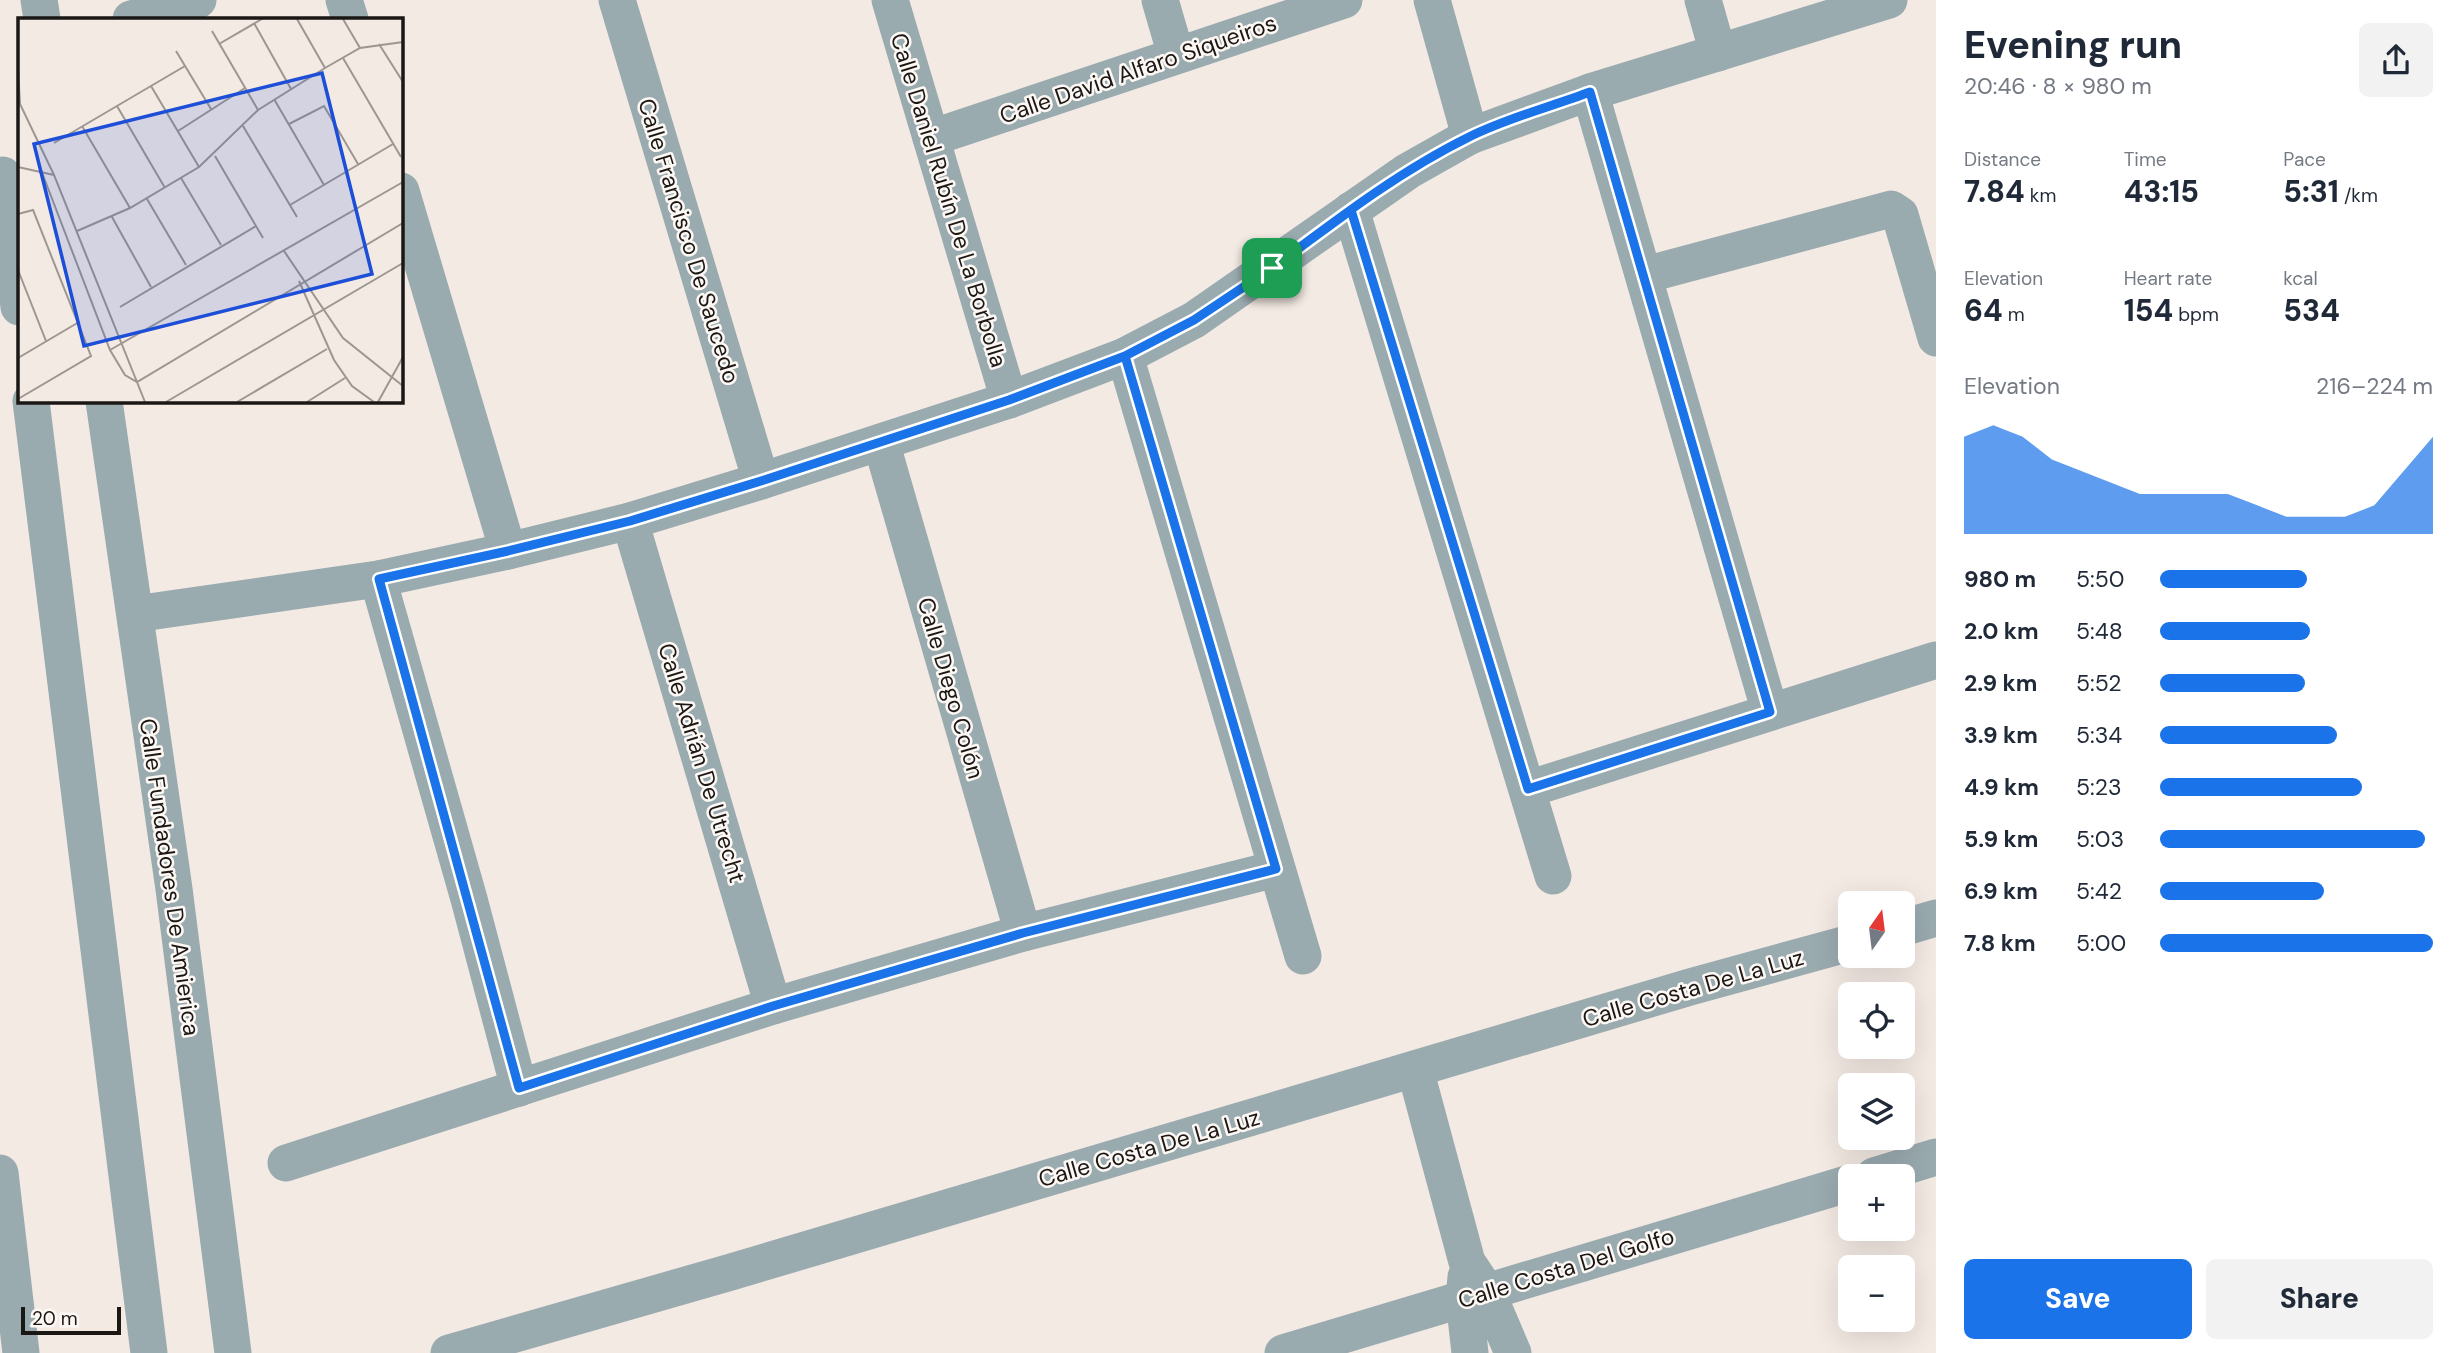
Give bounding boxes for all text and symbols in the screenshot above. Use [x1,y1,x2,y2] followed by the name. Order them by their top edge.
[996,7,1280,131] street label: Calle David Alfaro Siqueiros
[18,18,402,402] inset map
[1964,20,2182,70] text: Evening run
[2359,23,2433,97] button: share
[884,29,1014,371] street label: Calle Daniel Rubín De La Borbolla
[1964,71,2152,101] text: 20:46 · 8 × 980 m
[631,95,747,387] street label: Calle Francisco De Saucedo
[1964,147,2041,172] text: Distance
[2124,147,2167,172] text: Time
[2283,147,2326,172] text: Pace
[1964,172,2025,211] text: 7.84
[2124,172,2199,211] text: 43:15
[2283,172,2339,211] text: 5:31
[2025,183,2056,208] text: km
[2339,183,2378,208] text: /km
[1242,238,1302,298] pin
[1253,249,1291,287] icon: arrive
[1964,266,2043,291] text: Elevation
[2124,266,2212,291] text: Heart rate
[2283,266,2318,291] text: kcal
[1964,291,2003,330] text: 64
[2124,291,2173,330] text: 154
[2283,291,2340,330] text: 534
[2003,302,2025,327] text: m
[2173,302,2219,327] text: bpm
[1964,371,2060,401] text: Elevation
[2316,371,2433,401] text: 216–224 m
[1964,564,2036,594] text: 980 m
[2076,564,2124,594] text: 5:50
[911,594,991,782] street label: Calle Diego Colón
[1964,616,2039,646] text: 2.0 km
[2076,616,2123,646] text: 5:48
[651,640,753,886] street label: Calle Adrián De Utrecht
[1964,668,2037,698] text: 2.9 km
[2076,668,2122,698] text: 5:52
[133,716,207,1038] street label: Calle Fundadores De Amierica
[1964,720,2038,750] text: 3.9 km
[2076,720,2122,750] text: 5:34
[1964,772,2039,802] text: 4.9 km
[2076,772,2122,802] text: 5:23
[1964,824,2038,854] text: 5.9 km
[2076,824,2124,854] text: 5:03
[1964,876,2038,906] text: 6.9 km
[2076,876,2122,906] text: 5:42
[1838,891,1914,968] north arrow
[1838,891,1915,1332] map controls
[1964,928,2036,958] text: 7.8 km
[2076,928,2126,958] text: 5:00
[1579,942,1807,1034] street label: Calle Costa De La Luz
[1838,982,1915,1059] button: locate
[1838,1073,1915,1150] button: layers
[1035,1102,1263,1194] street label: Calle Costa De La Luz
[1838,1164,1915,1241] button: +
[1454,1221,1678,1315] street label: Calle Costa Del Golfo
[1838,1255,1915,1332] button: −
[1964,1259,2192,1339] button: Save
[2206,1259,2433,1339] button: Share
[21,1304,121,1336] scale bar
[32,1306,78,1331] text: 20 m

